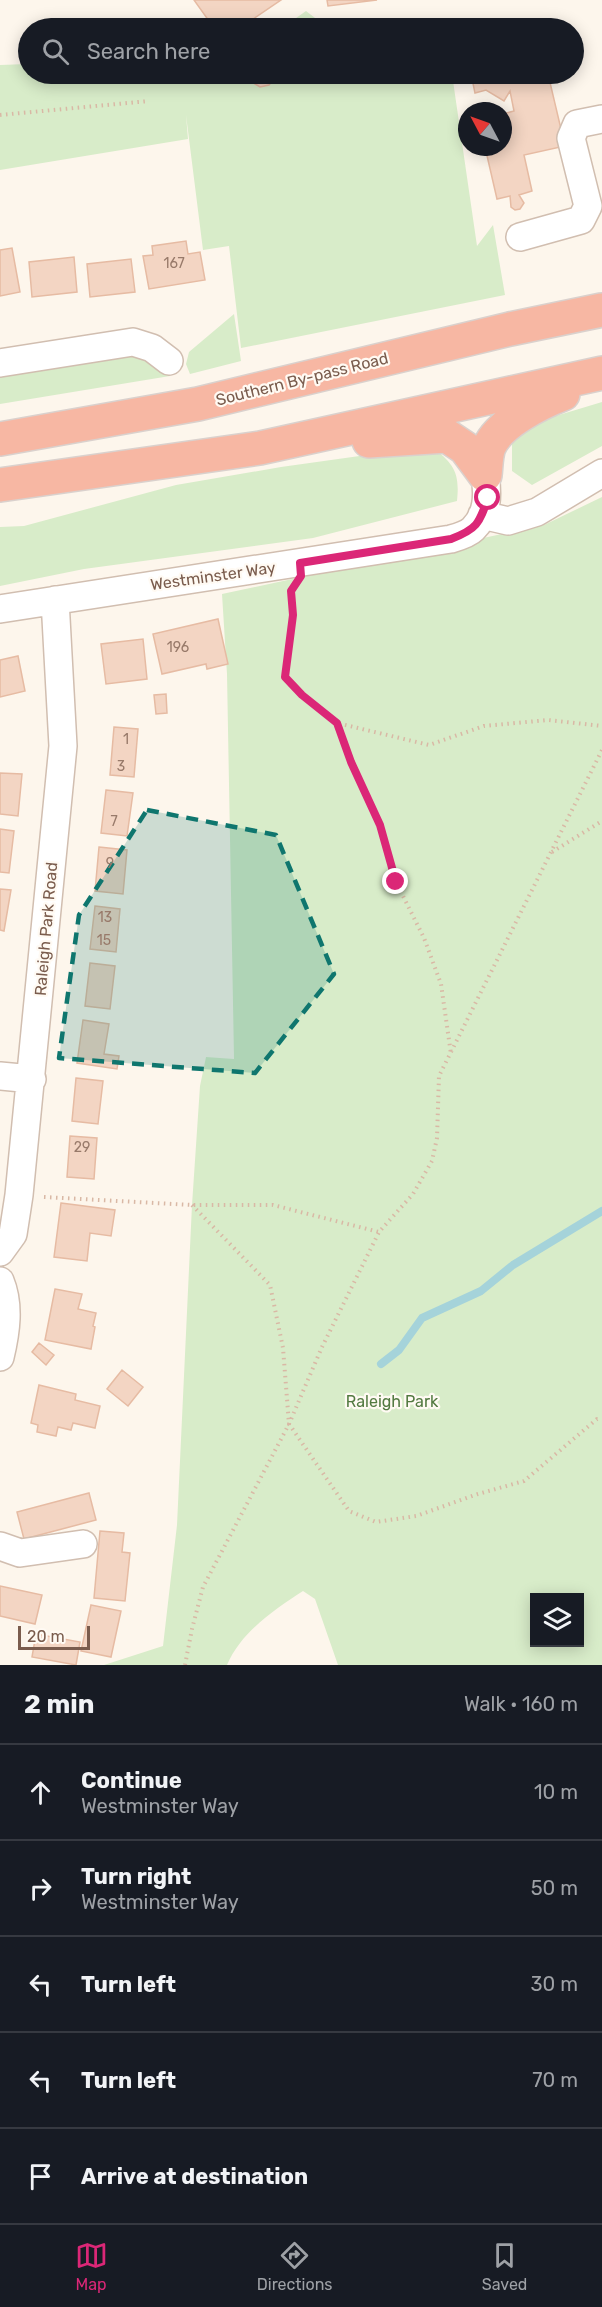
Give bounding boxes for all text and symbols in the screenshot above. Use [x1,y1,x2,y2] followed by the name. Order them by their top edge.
[18,18,584,84] search box
[39,35,72,68] icon: search
[87,38,210,65] text: Search here
[458,102,512,156] north arrow
[163,255,185,272] house number: 167
[214,348,390,410] street label: Southern By-pass Road
[474,484,500,510] route start
[149,558,277,594] street label: Westminster Way
[167,639,189,656] house number: 196
[123,731,129,748] house number: 1
[117,758,125,775] house number: 3
[110,813,118,830] house number: 7
[106,855,114,872] house number: 9
[31,861,61,997] street label: Raleigh Park Road
[382,868,408,894] route end
[98,909,112,926] house number: 13
[97,932,111,949] house number: 15
[74,1139,90,1156] house number: 29
[346,1392,439,1411] park label: Raleigh Park
[530,1593,584,1647] map controls
[530,1593,584,1647] button: layers
[18,1623,90,1650] scale bar
[27,1627,65,1646] text: 20 m
[24,1689,94,1720] text: 2 min
[464,1692,578,1716] text: Walk · 160 m
[81,1767,182,1794] text: Continue
[24,1776,57,1809] icon: ahead
[534,1780,578,1804] text: 10 m
[81,1794,239,1818] text: Westminster Way
[81,1863,191,1890] text: Turn right
[24,1872,57,1905] icon: right
[531,1876,578,1900] text: 50 m
[81,1890,239,1914] text: Westminster Way
[24,1968,57,2001] icon: left
[81,1971,176,1998] text: Turn left
[531,1972,578,1996] text: 30 m
[24,2064,57,2097] icon: left
[81,2067,176,2094] text: Turn left
[532,2068,578,2092] text: 70 m
[24,2160,57,2193] icon: arrive
[81,2163,308,2190] text: Arrive at destination
[75,2239,108,2294] tab: Map
[257,2239,333,2294] tab: Directions
[482,2239,527,2294] tab: Saved

